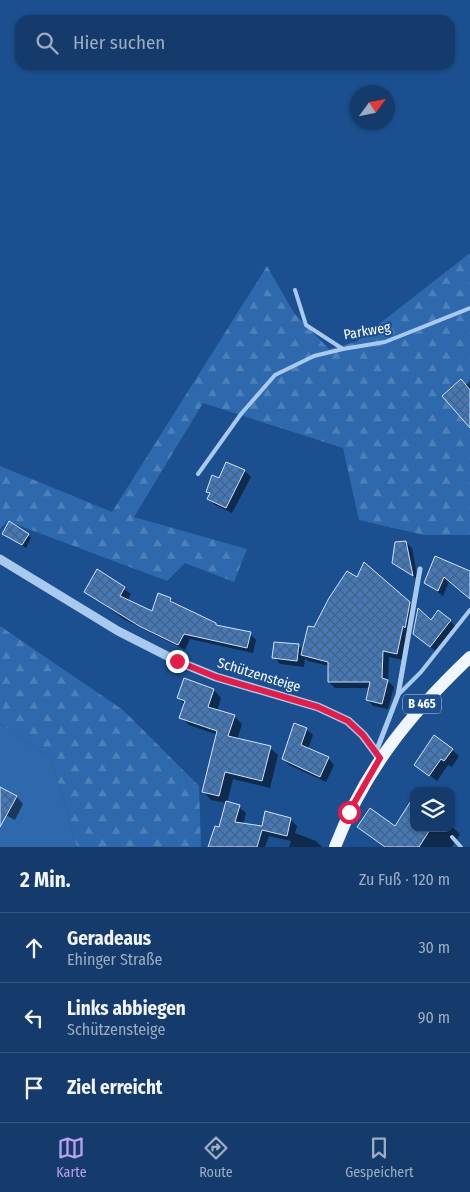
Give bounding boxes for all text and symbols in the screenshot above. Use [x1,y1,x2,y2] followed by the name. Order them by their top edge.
[15,15,455,70] search box
[33,29,61,57] icon: search
[73,31,165,54] text: Hier suchen
[350,85,395,130] north arrow
[342,318,392,343] street label: Parkweg
[166,650,189,673] route end
[215,654,303,696] street label: Schützensteige
[403,694,441,714] road number: B 465
[410,787,455,832] map controls
[410,787,455,832] button: layers
[338,801,361,824] route start
[20,867,70,893] text: 2 Min.
[359,870,450,889] text: Zu Fuß · 120 m
[67,927,151,950] text: Geradeaus
[20,934,48,962] icon: ahead
[418,938,450,957] text: 30 m
[67,950,162,969] text: Ehinger Straße
[67,997,186,1020] text: Links abbiegen
[20,1004,48,1032] icon: left
[418,1008,450,1027] text: 90 m
[67,1020,165,1039] text: Schützensteige
[20,1074,48,1102] icon: arrive
[67,1076,163,1099] text: Ziel erreicht
[56,1134,87,1181] tab: Karte
[199,1134,233,1181] tab: Route
[345,1134,414,1181] tab: Gespeichert

